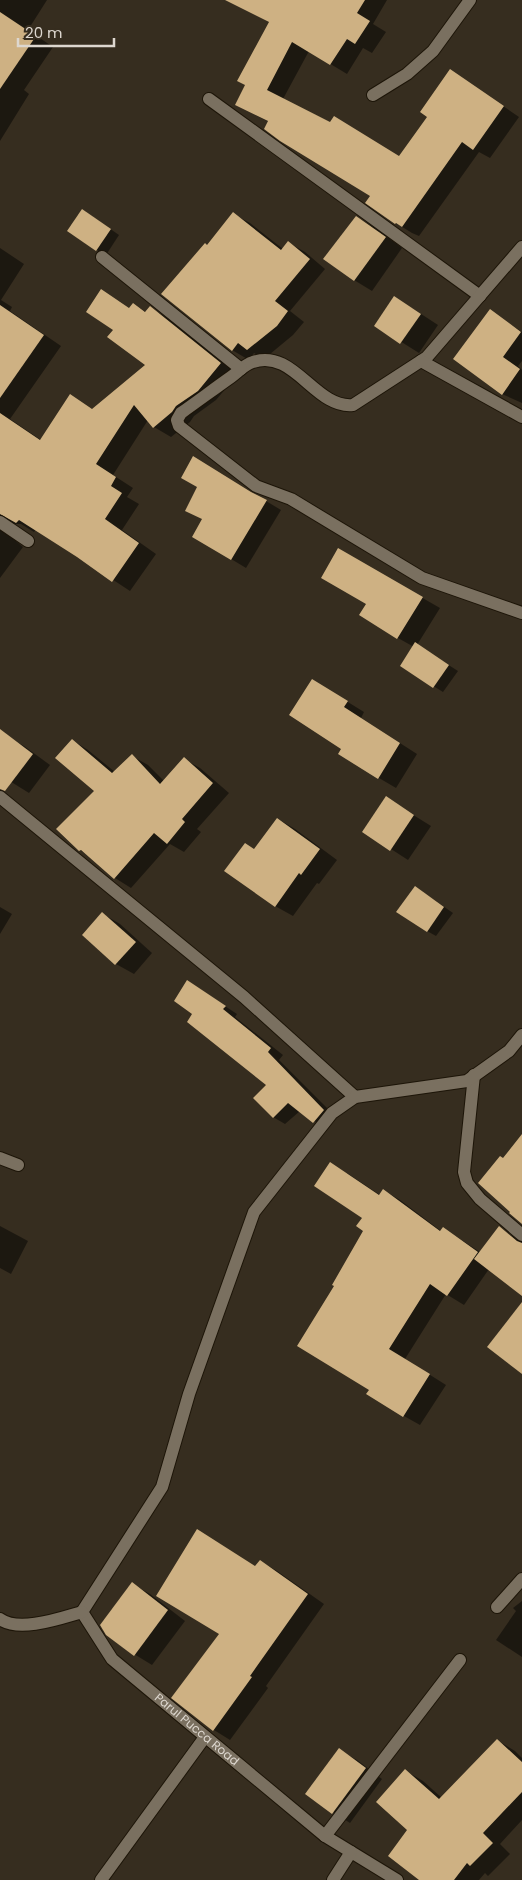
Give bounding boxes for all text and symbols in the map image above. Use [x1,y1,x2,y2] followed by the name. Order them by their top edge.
[18,15,114,47] scale bar
[25,22,63,43] text: 20 m
[151,1689,243,1769] street label: Parul Pucca Road

